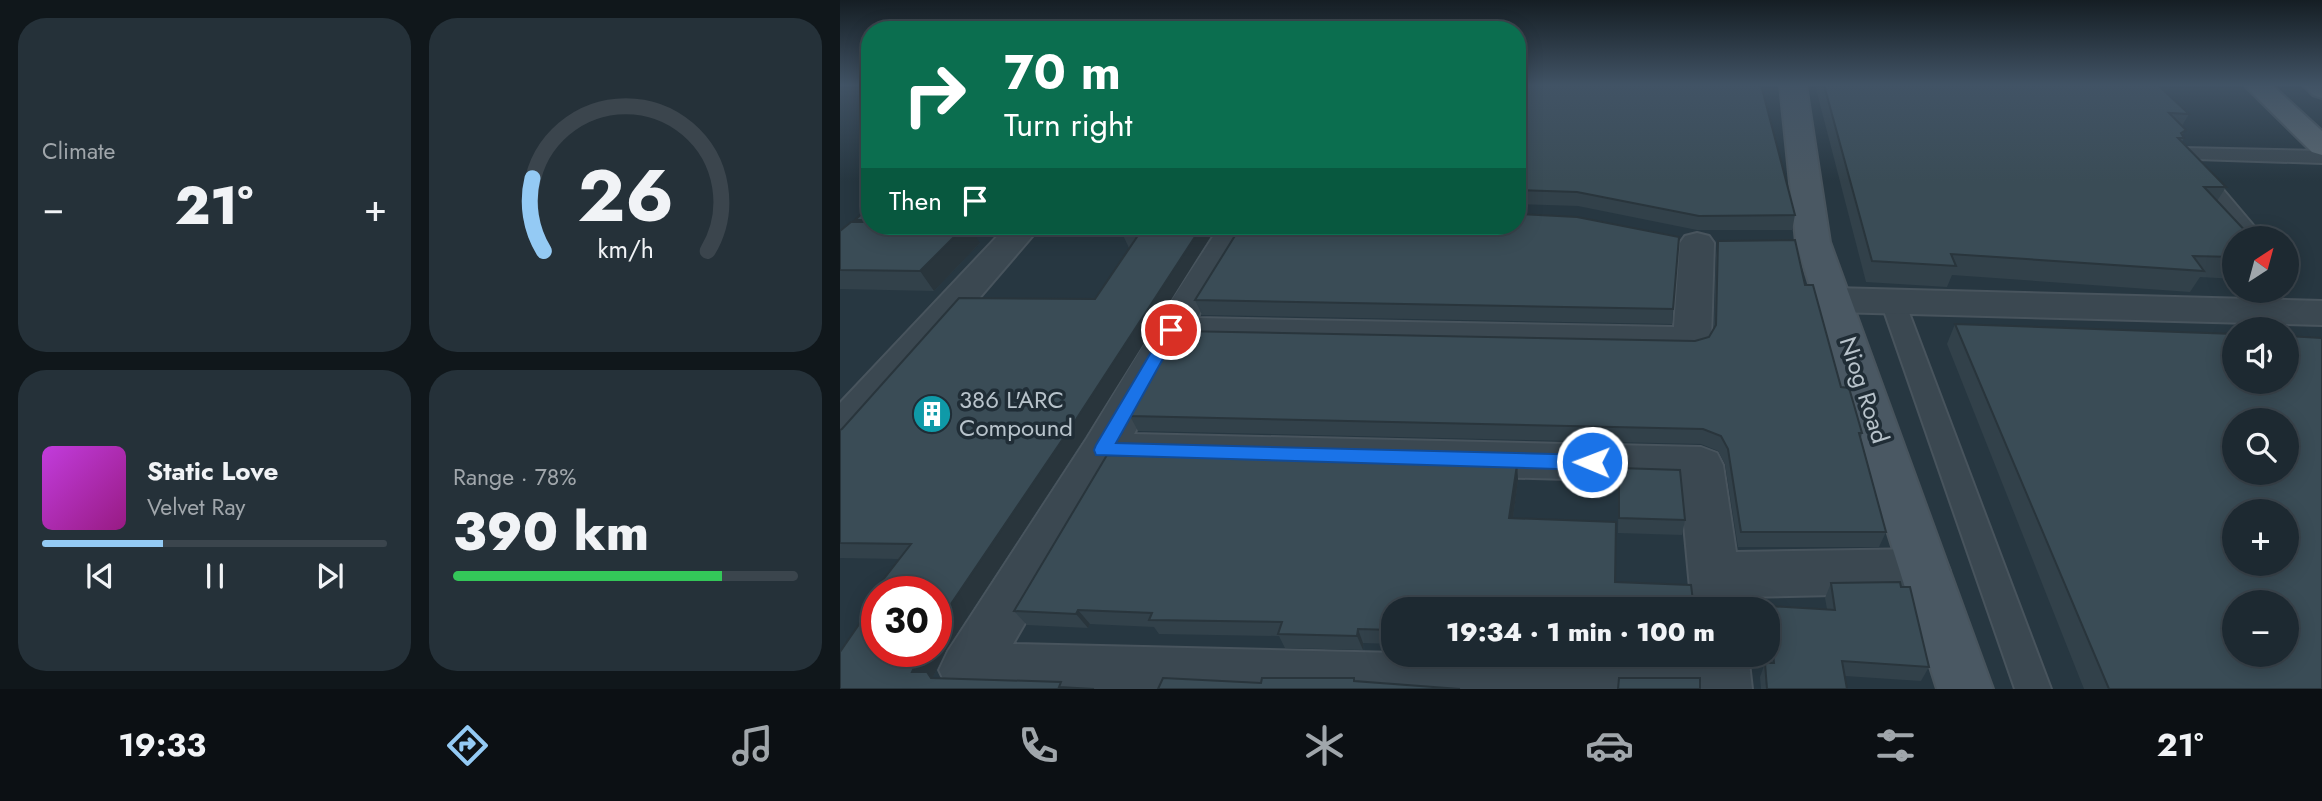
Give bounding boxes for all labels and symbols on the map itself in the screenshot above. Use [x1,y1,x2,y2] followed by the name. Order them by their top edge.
[2222,226,2300,303] north arrow
[1141,300,1201,360] pin
[1831,332,1898,448] street label: Niog Road
[959,382,1073,445] place label: 386 L'ARC Compound
[911,393,953,435] building icon: 386 L'ARC Compound
[1555,425,1629,499] position arrow
[861,576,952,667] speed limit sign: 30

